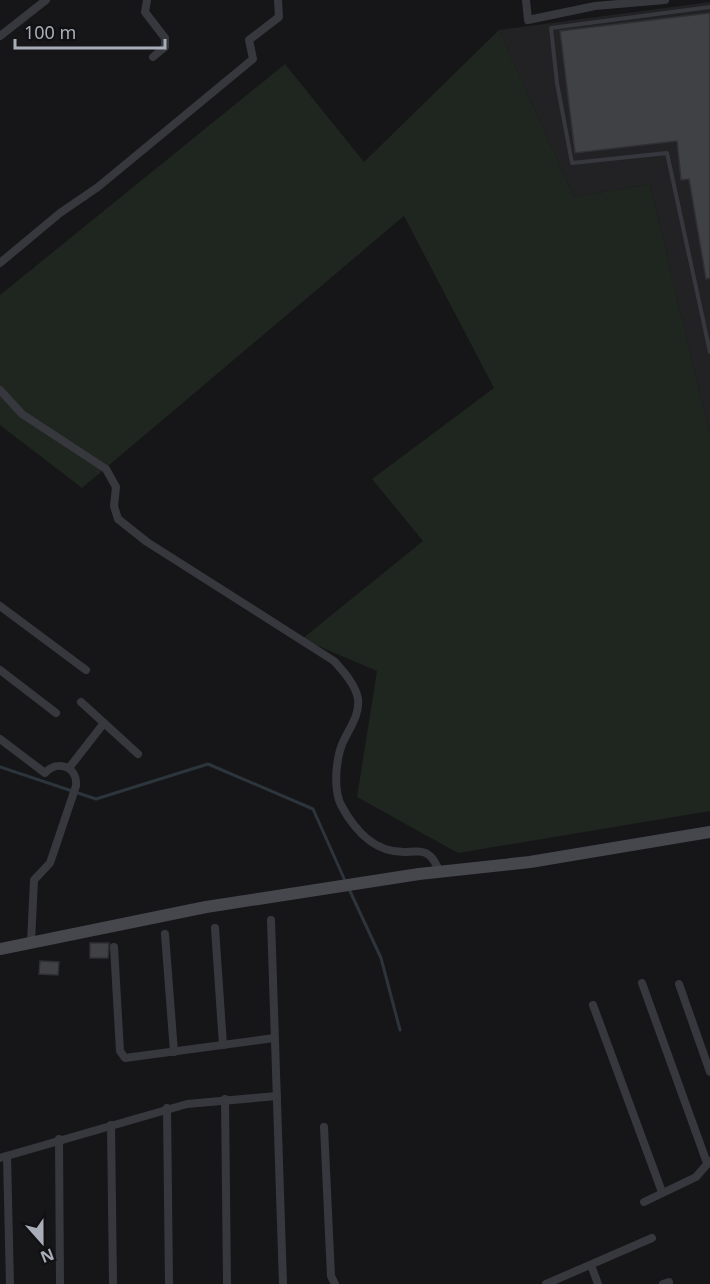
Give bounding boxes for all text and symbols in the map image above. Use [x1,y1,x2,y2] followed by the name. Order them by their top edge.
[15,12,165,50] scale bar
[24,20,76,44] text: 100 m
[12,1212,72,1272] north arrow
[37,1243,57,1269] text: N

